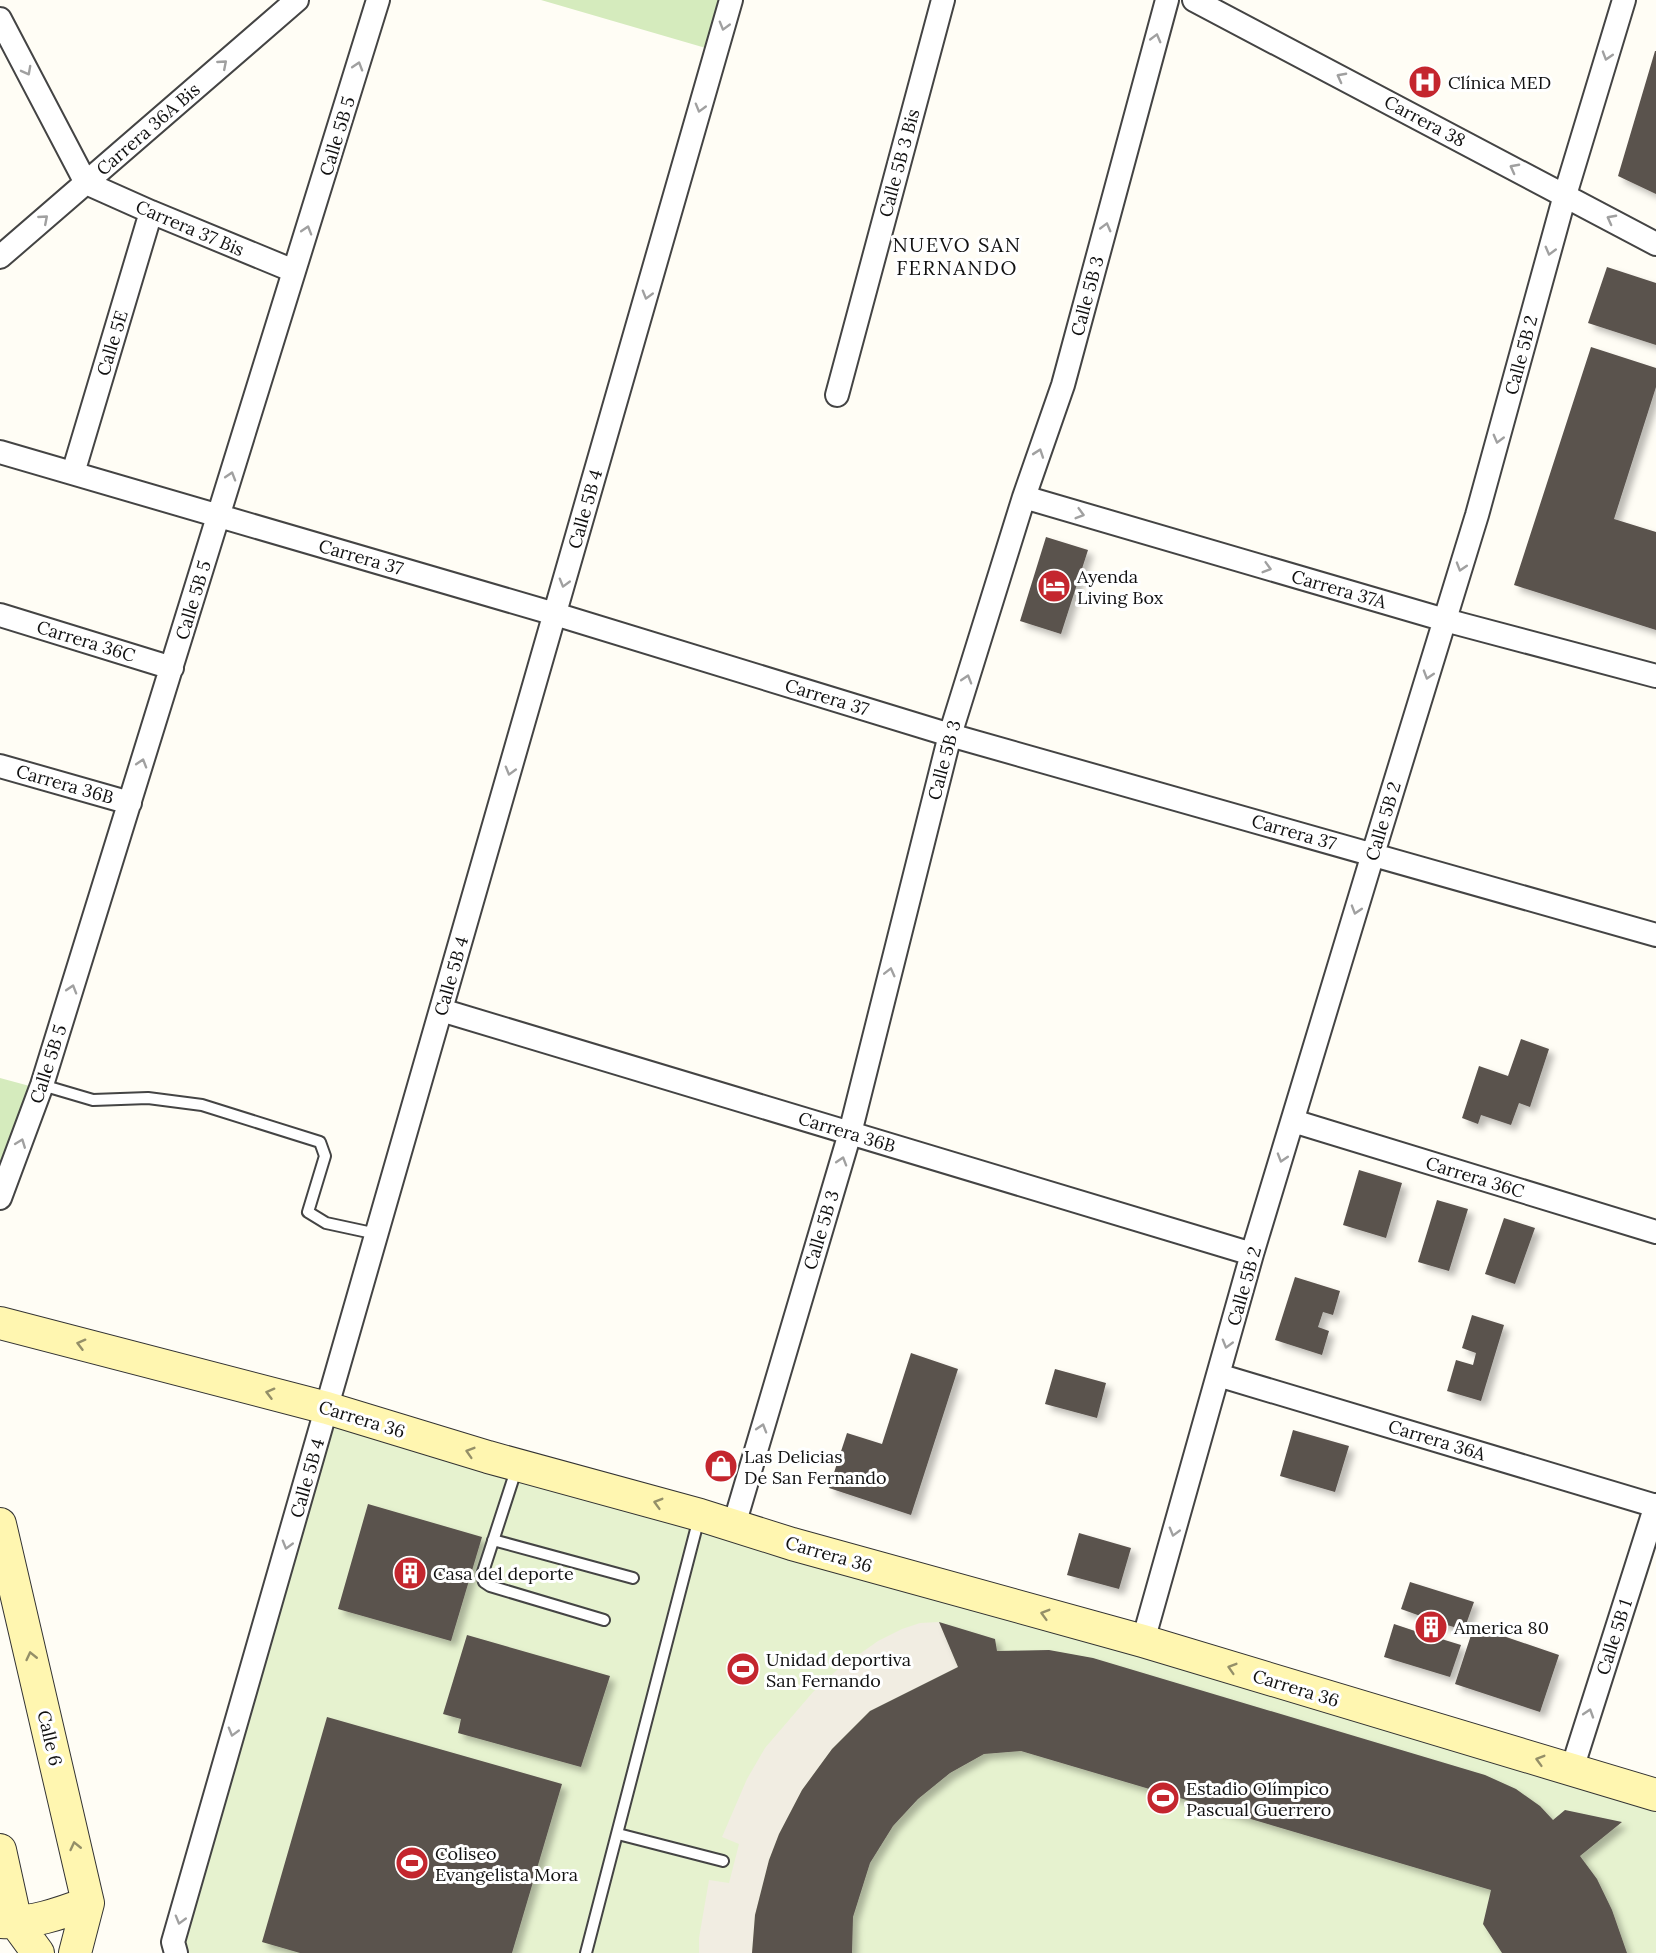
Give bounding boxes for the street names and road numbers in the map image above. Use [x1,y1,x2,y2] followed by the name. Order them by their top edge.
[92,78,204,180] street label: Carrera 36A Bis
[1380,90,1470,152] street label: Carrera 38
[314,94,360,178] street label: Calle 5B 5
[874,106,924,220] street label: Calle 5B 3 Bis
[132,195,248,261] street label: Carrera 37 Bis
[1065,253,1109,339] street label: Calle 5B 3
[91,308,133,378] street label: Calle 5E
[1499,313,1543,397] street label: Calle 5B 2
[563,466,607,551] street label: Calle 5B 4
[316,534,406,580] street label: Carrera 37
[170,558,216,642] street label: Calle 5B 5
[1289,565,1390,614] street label: Carrera 37A
[34,615,138,667] street label: Carrera 36C
[782,673,872,721] street label: Carrera 37
[922,717,966,803] street label: Calle 5B 3
[14,759,116,809] street label: Carrera 36B
[1360,779,1406,863] street label: Calle 5B 2
[1249,809,1339,855] street label: Carrera 37
[429,933,473,1018] street label: Calle 5B 4
[24,1022,72,1106] street label: Calle 5B 5
[796,1106,898,1158] street label: Carrera 36B
[1423,1151,1527,1203] street label: Carrera 36C
[798,1187,844,1273] street label: Calle 5B 3
[1222,1244,1266,1328] street label: Calle 5B 2
[316,1395,408,1443] street label: Carrera 36
[1386,1414,1489,1466] street label: Carrera 36A
[285,1435,329,1520] street label: Calle 5B 4
[783,1531,875,1577] street label: Carrera 36
[1591,1596,1637,1678] street label: Calle 5B 1
[1250,1664,1342,1712] street label: Carrera 36
[32,1708,68,1768] street label: Calle 6

